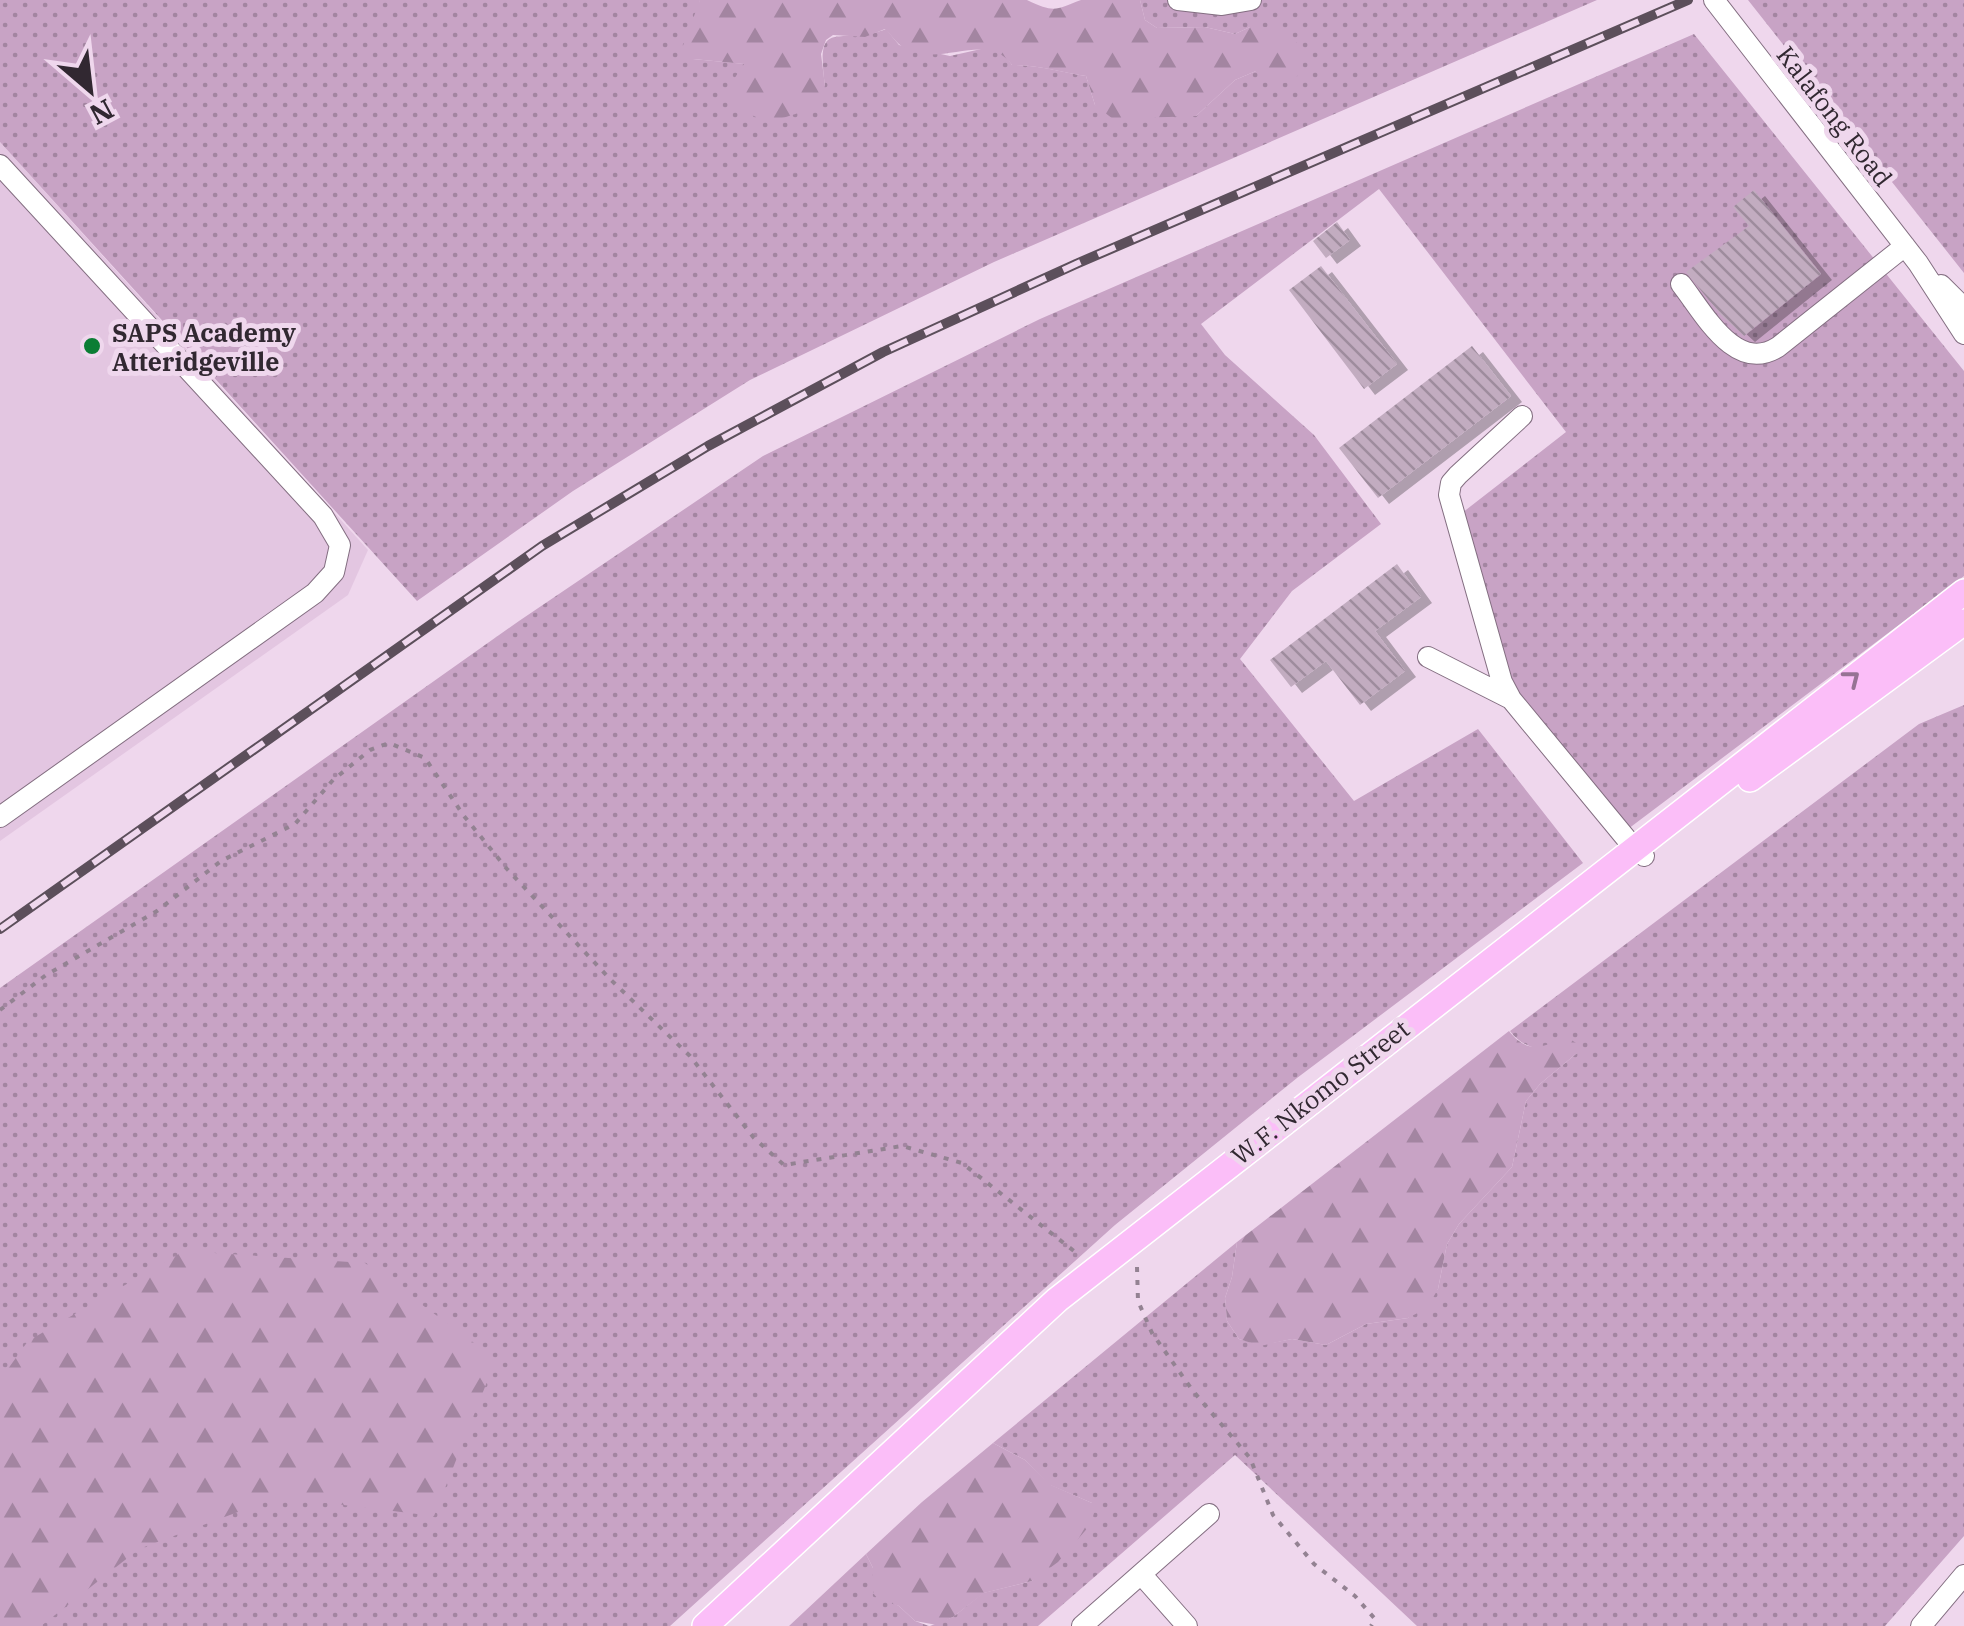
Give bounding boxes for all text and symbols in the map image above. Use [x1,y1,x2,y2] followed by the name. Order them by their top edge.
[1770,39,1900,193] street label: Kalafong Road
[40,40,140,140] north arrow
[84,91,120,134] text: N
[112,316,297,378] place label: SAPS Academy Atteridgeville
[81,335,103,357] marker: SAPS Academy Atteridgeville
[1840,673,1858,690] one-way arrow
[1224,1012,1416,1172] street label: W.F. Nkomo Street

